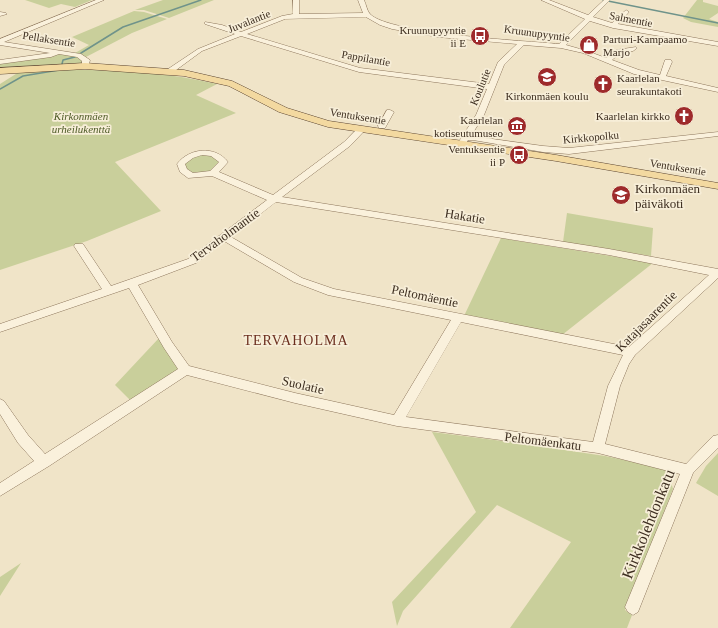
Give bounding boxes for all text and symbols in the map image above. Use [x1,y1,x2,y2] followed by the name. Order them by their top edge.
[226,7,272,35] street label: Juvalantie
[608,9,654,29] street label: Salmentie
[503,22,571,44] street label: Kruunupyyntie
[399,24,466,49] place label: Kruunupyyntie ii E
[469,25,491,47] bus stop icon: Kruunupyyntie ii E
[22,29,76,49] street label: Pellaksentie
[603,33,688,58] place label: Parturi-Kampaamo Marjo
[578,34,600,56] shop icon: Parturi-Kampaamo Marjo
[341,48,392,68] street label: Pappilantie
[536,66,558,88] school or university icon: Kirkonmäen koulu
[467,67,493,107] street label: Koulutie
[617,72,682,97] place label: Kaarlelan seurakuntakoti
[592,73,614,95] church icon: Kaarlelan seurakuntakoti
[506,90,589,102] place label: Kirkonmäen koulu
[673,105,695,127] church icon: Kaarlelan kirkko
[329,106,387,126] street label: Ventuksentie
[52,110,111,135] park label: Kirkonmäen urheilukenttä
[596,110,670,122] place label: Kaarlelan kirkko
[434,114,503,139] place label: Kaarlelan kotiseutumuseo
[506,115,528,137] museum icon: Kaarlelan kotiseutumuseo
[562,129,620,145] street label: Kirkkopolku
[448,143,505,168] place label: Ventuksentie ii P
[508,144,530,166] bus stop icon: Ventuksentie ii P
[649,157,707,177] street label: Ventuksentie
[635,181,700,211] place label: Kirkonmäen päiväkoti
[610,184,632,206] school or university icon: Kirkonmäen päiväkoti
[188,205,263,265] street label: Tervaholmantie
[444,205,486,227] street label: Hakatie
[390,282,460,310] street label: Peltomäentie
[612,287,680,355] street label: Katajasaarentie
[243,333,349,348] district label: TERVAHOLMA
[281,373,326,397] street label: Suolatie
[504,429,583,453] street label: Peltomäenkatu
[618,467,678,581] street label: Kirkkolehdonkatu

